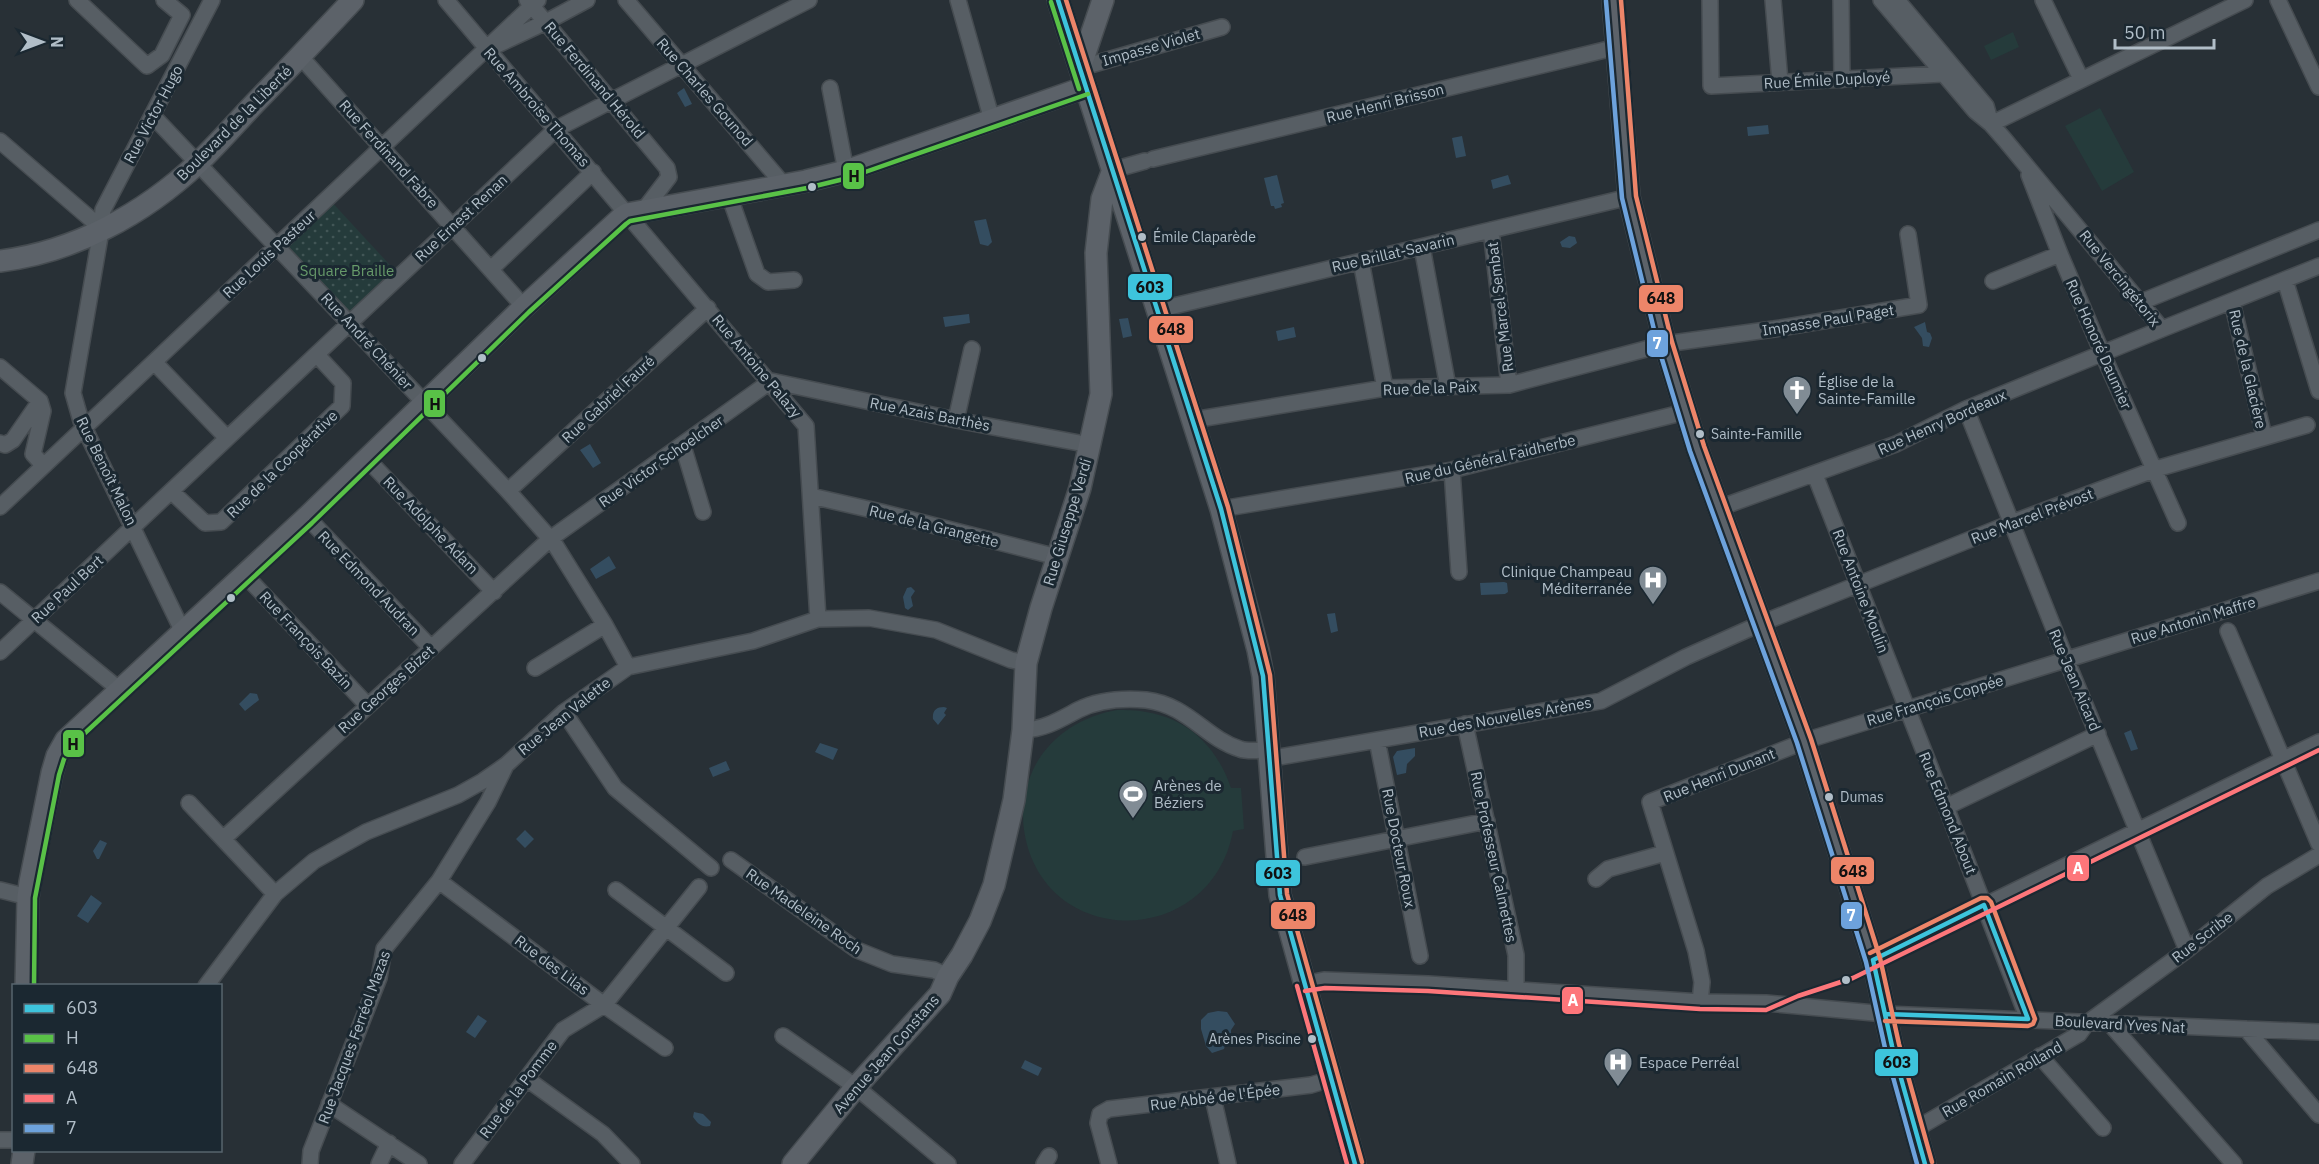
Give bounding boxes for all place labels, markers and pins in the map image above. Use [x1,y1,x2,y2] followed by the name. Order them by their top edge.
[806,181,818,193] unlabelled marker
[1153,227,1256,246] place label: Émile Claparède
[1136,231,1148,243] marker: Émile Claparède
[476,352,488,364] unlabelled marker
[1818,372,1916,408] place label: Église de la Sainte-Famille
[1781,374,1813,416] church icon: Église de la Sainte-Famille
[1711,425,1802,443] place label: Sainte-Famille
[1694,428,1706,440] marker: Sainte-Famille
[1501,562,1632,598] place label: Clinique Champeau Méditerranée
[1637,564,1669,606] hospital icon: Clinique Champeau Méditerranée
[225,592,237,604] unlabelled marker
[1154,776,1222,812] place label: Arènes de Béziers
[1117,778,1149,820] sports icon: Arènes de Béziers
[1840,788,1884,806] place label: Dumas
[1823,791,1835,803] marker: Dumas
[1840,974,1852,986] unlabelled marker
[1209,1030,1301,1048] place label: Arènes Piscine
[1306,1033,1318,1045] marker: Arènes Piscine
[1602,1046,1634,1088] hospital icon: Espace Perréal
[1639,1053,1739,1072] place label: Espace Perréal

